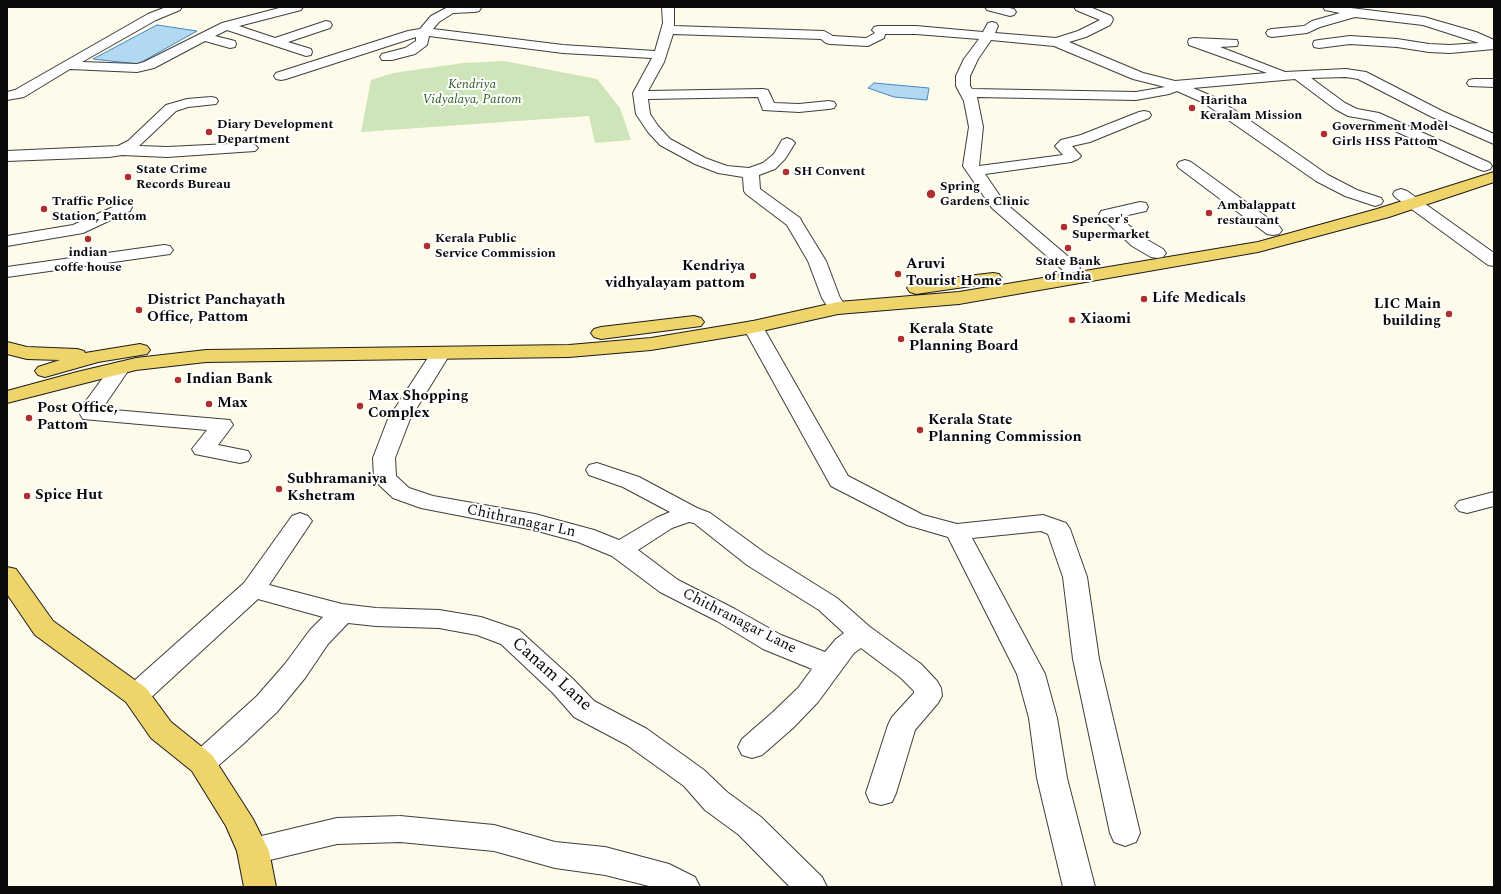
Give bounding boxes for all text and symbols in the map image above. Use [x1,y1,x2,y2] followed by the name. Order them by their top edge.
[423,77,521,108] park label: Kendriya Vidyalaya, Pattom
[1200,93,1302,124] place label: Haritha Keralam Mission
[1187,103,1197,113] marker: Haritha Keralam Mission
[217,117,333,148] place label: Diary Development Department
[1332,119,1448,150] place label: Government Model Girls HSS Pattom
[204,127,214,137] marker: Diary Development Department
[1319,129,1329,139] marker: Government Model Girls HSS Pattom
[136,162,231,193] place label: State Crime Records Bureau
[794,164,866,180] place label: SH Convent
[781,167,791,177] marker: SH Convent
[123,172,133,182] marker: State Crime Records Bureau
[940,179,1030,210] place label: Spring Gardens Clinic
[925,188,937,200] marker: Spring Gardens Clinic
[52,194,147,225] place label: Traffic Police Station, Pattom
[1217,198,1296,229] place label: Ambalappatt restaurant
[39,204,49,214] marker: Traffic Police Station, Pattom
[1204,208,1214,218] marker: Ambalappatt restaurant
[1072,212,1150,243] place label: Spencer's Supermarket
[1059,222,1069,232] marker: Spencer's Supermarket
[435,231,556,262] place label: Kerala Public Service Commission
[83,234,93,244] marker: indian coffe house
[422,241,432,251] marker: Kerala Public Service Commission
[1063,243,1073,253] marker: State Bank of India
[54,245,122,276] place label: indian coffe house
[1035,254,1101,285] place label: State Bank of India
[906,256,1002,291] place label: Aruvi Tourist Home
[605,258,745,293] place label: Kendriya vidhyalayam pattom
[893,269,903,279] marker: Aruvi Tourist Home
[748,271,758,281] marker: Kendriya vidhyalayam pattom
[1152,290,1246,308] place label: Life Medicals
[147,292,286,327] place label: District Panchayath Office, Pattom
[1139,294,1149,304] marker: Life Medicals
[1374,296,1441,331] place label: LIC Main building
[134,305,144,315] marker: District Panchayath Office, Pattom
[1444,309,1454,319] marker: LIC Main building
[1080,311,1131,329] place label: Xiaomi
[1067,315,1077,325] marker: Xiaomi
[909,321,1018,356] place label: Kerala State Planning Board
[896,334,906,344] marker: Kerala State Planning Board
[186,371,273,389] place label: Indian Bank
[173,375,183,385] marker: Indian Bank
[368,388,469,423] place label: Max Shopping Complex
[217,395,248,413] place label: Max
[204,399,214,409] marker: Max
[37,400,118,435] place label: Post Office, Pattom
[355,401,365,411] marker: Max Shopping Complex
[928,412,1082,447] place label: Kerala State Planning Commission
[24,413,34,423] marker: Post Office, Pattom
[915,425,925,435] marker: Kerala State Planning Commission
[287,471,387,506] place label: Subhramaniya Kshetram
[274,484,284,494] marker: Subhramaniya Kshetram
[35,487,103,505] place label: Spice Hut
[22,491,32,501] marker: Spice Hut
[465,502,577,542] street label: Chithranagar Ln
[679,585,799,659] street label: Chithranagar Lane
[506,633,596,717] street label: Canam Lane

